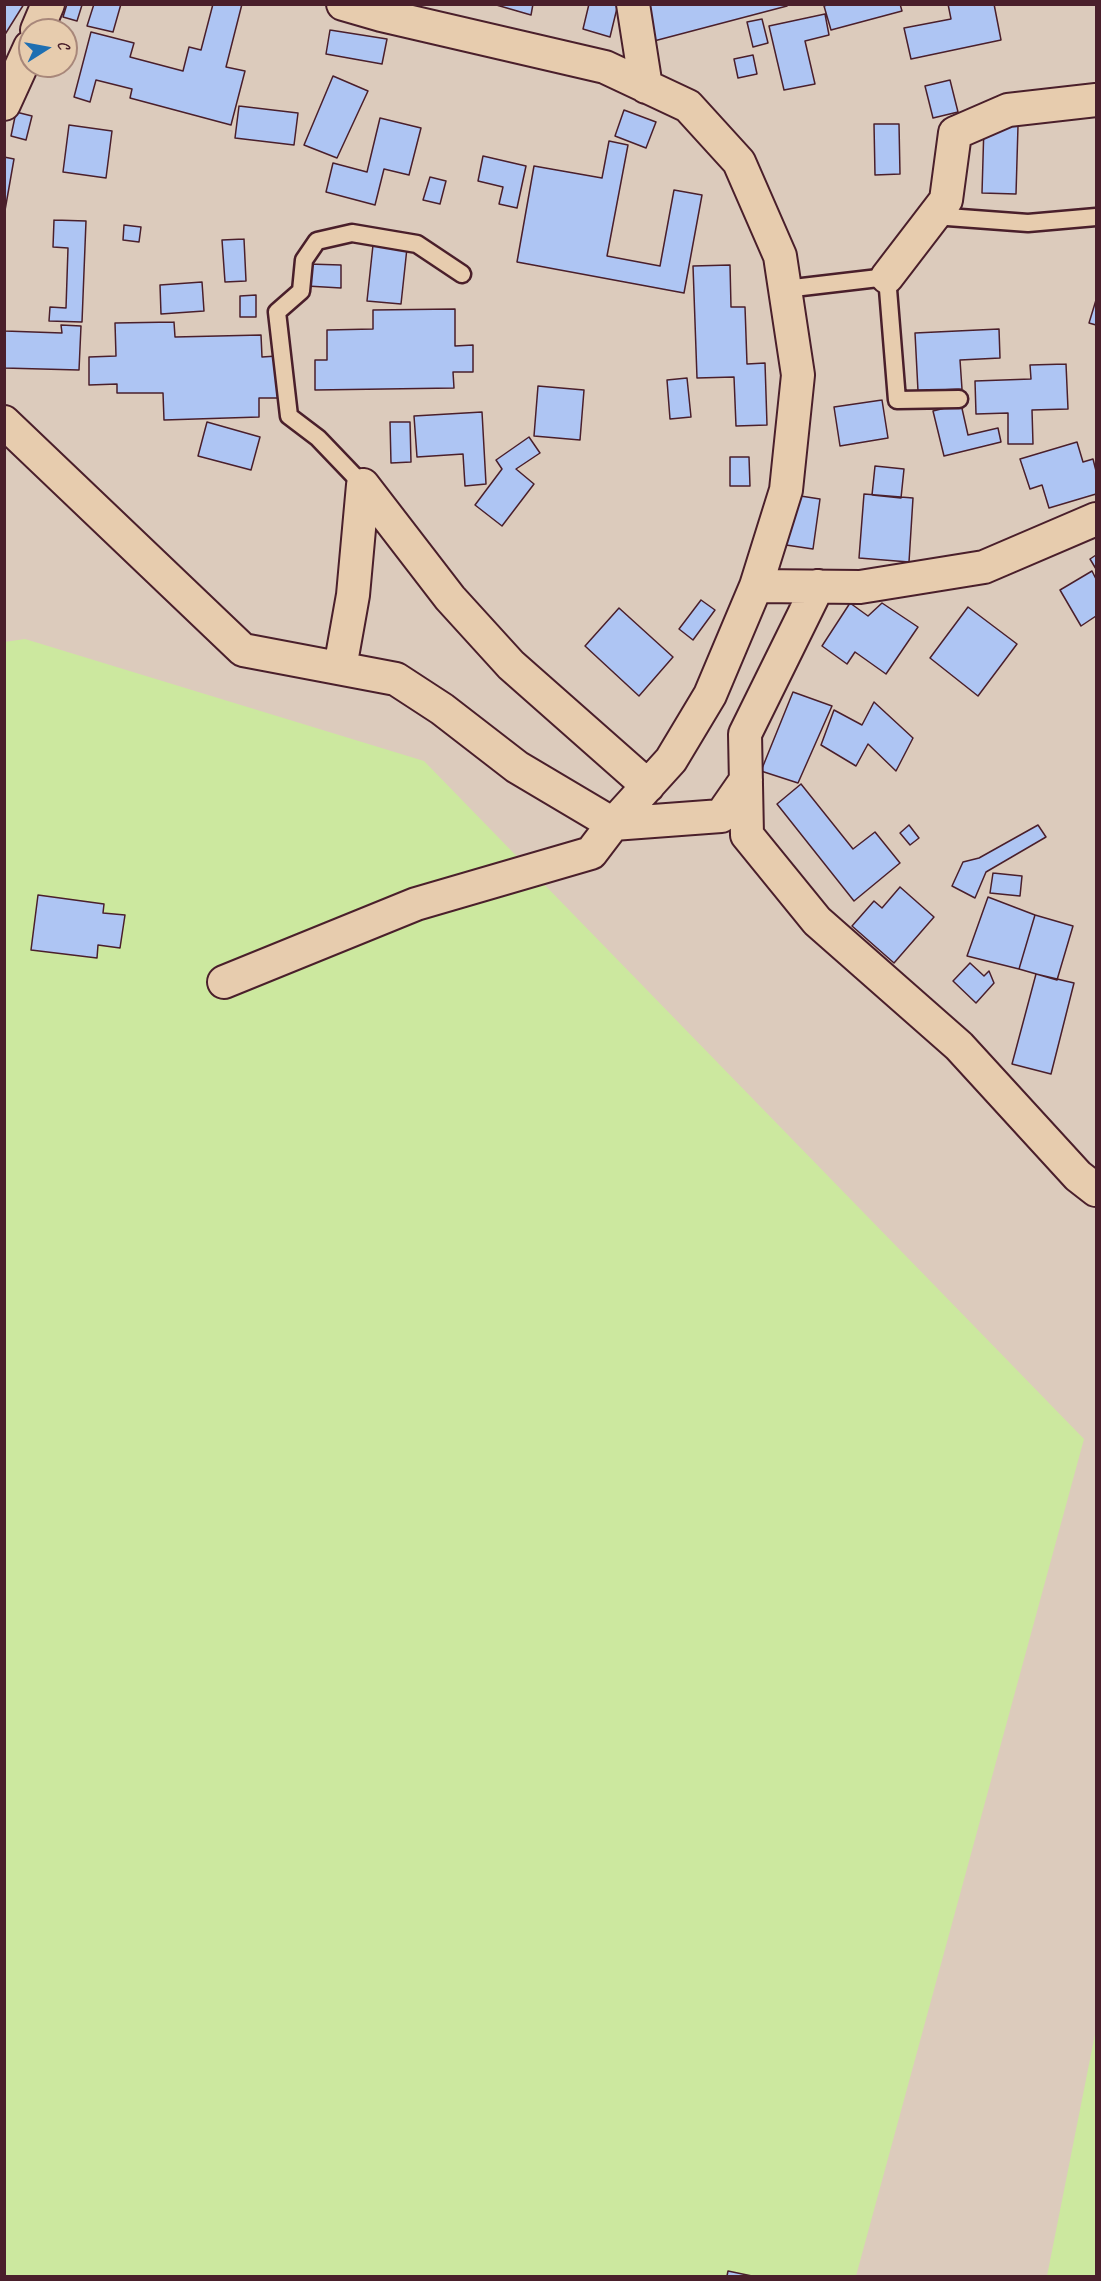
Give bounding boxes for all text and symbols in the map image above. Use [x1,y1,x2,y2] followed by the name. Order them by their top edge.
[18,18,78,78] north arrow
[53,39,74,51] text: С

